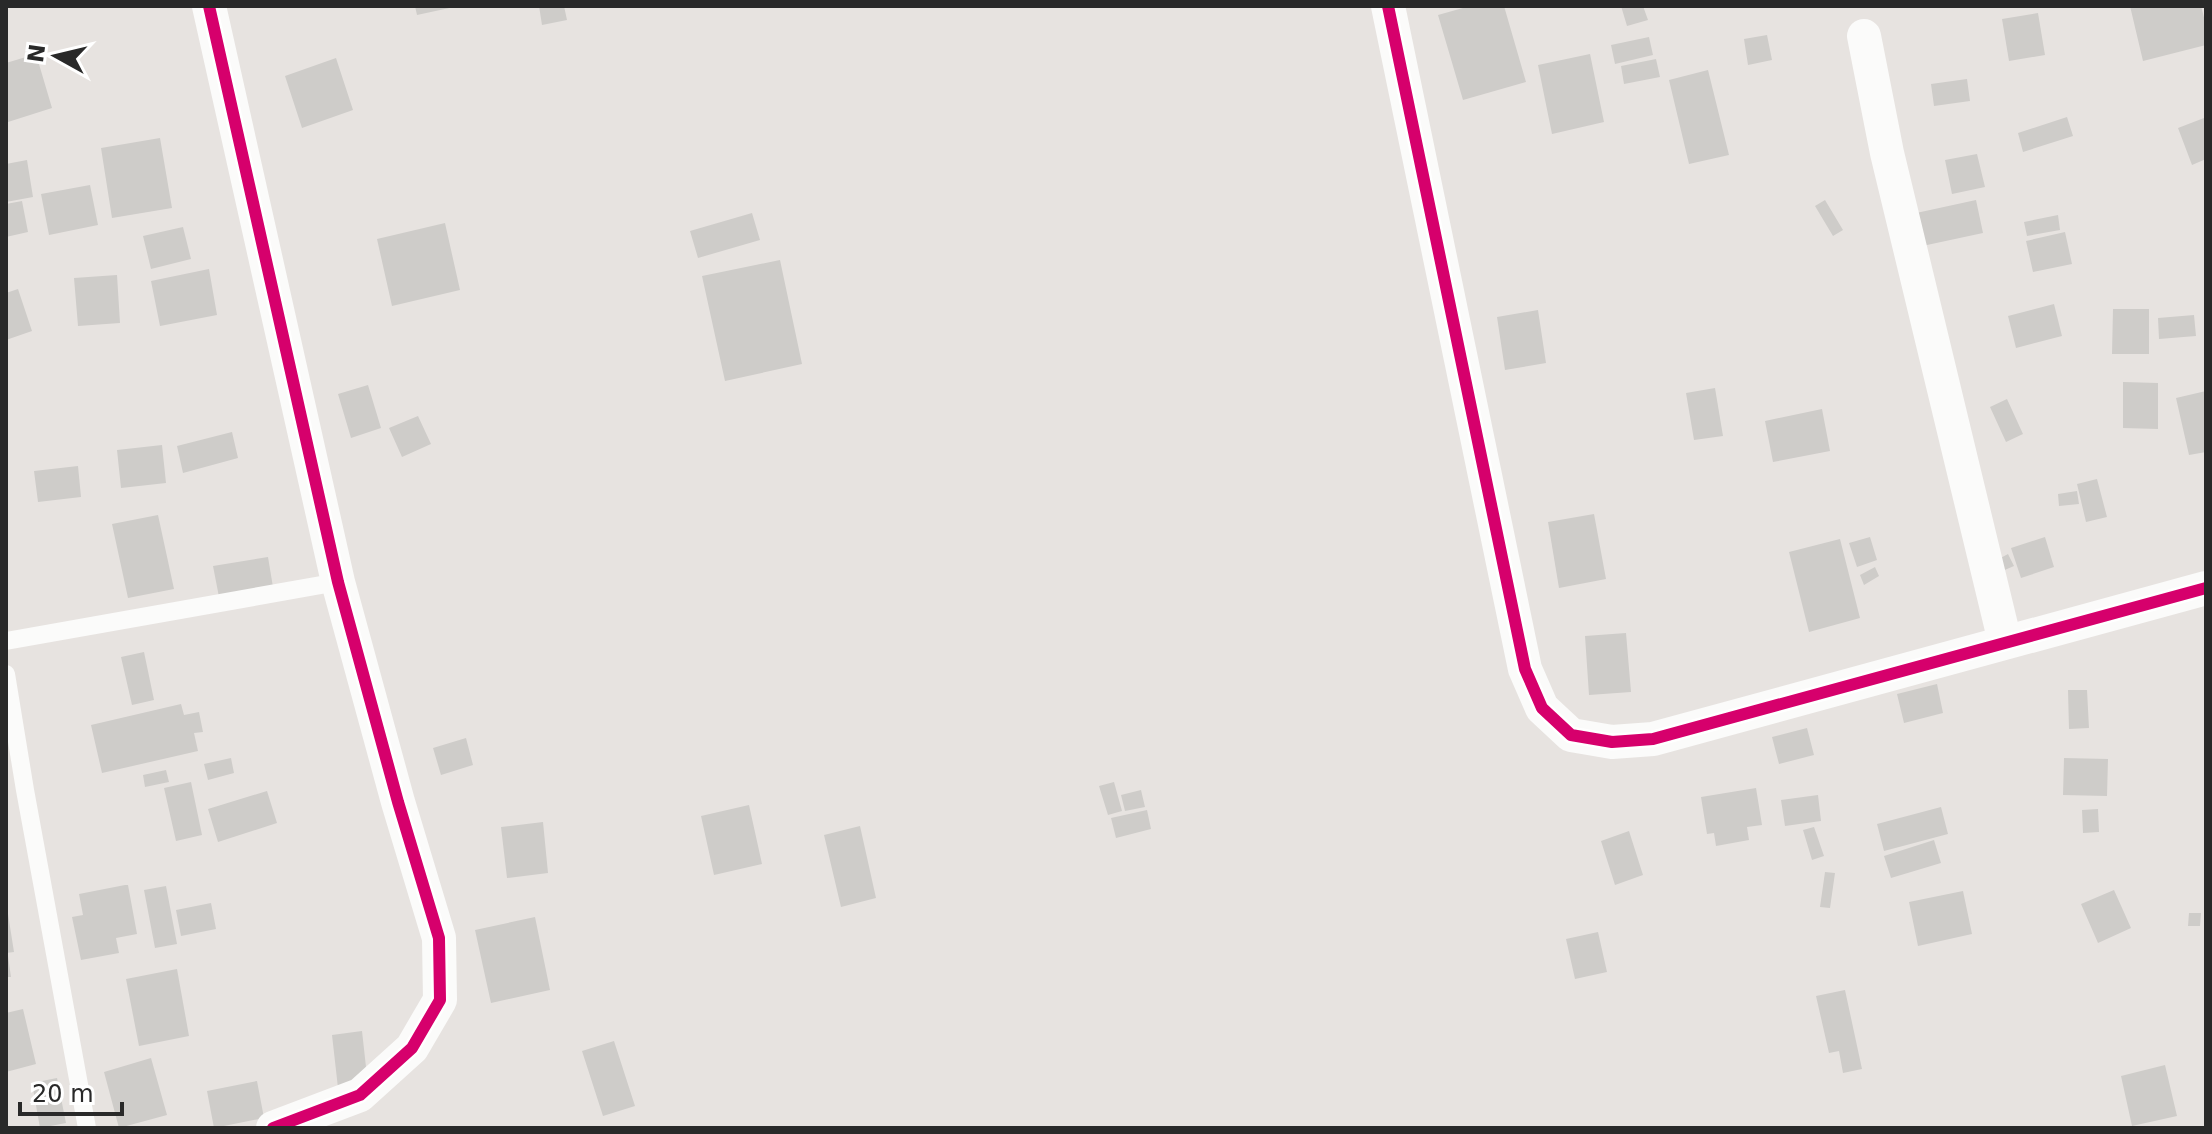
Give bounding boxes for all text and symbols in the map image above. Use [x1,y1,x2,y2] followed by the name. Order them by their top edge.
[16,16,96,96] north arrow
[23,42,50,64] text: N
[20,1066,122,1116] scale bar
[32,1080,94,1108] text: 20 m

